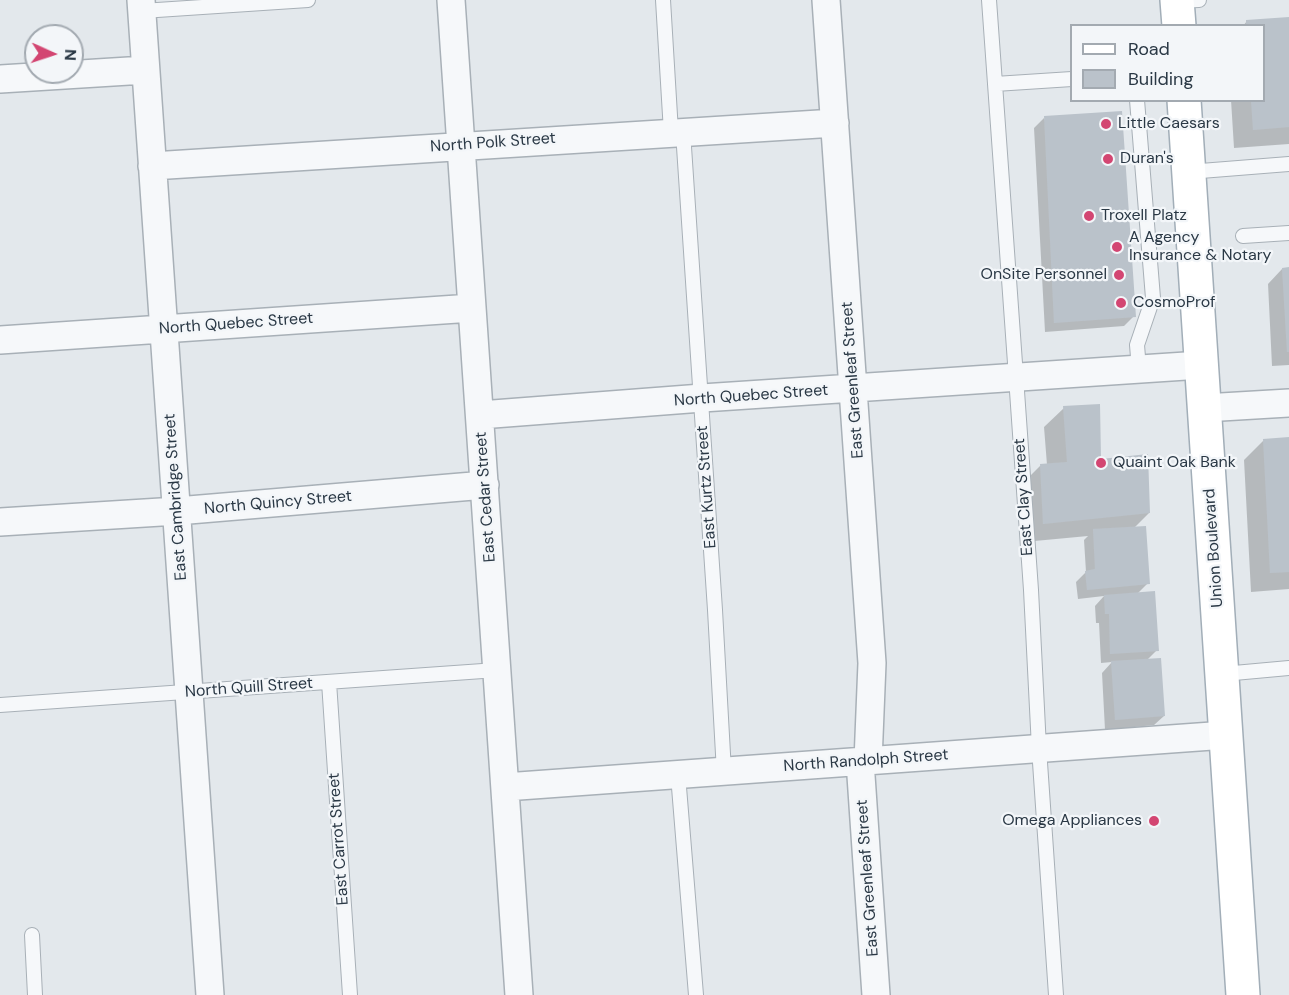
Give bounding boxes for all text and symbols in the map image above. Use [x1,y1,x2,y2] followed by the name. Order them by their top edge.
[24,24,84,84] north arrow
[1070,24,1265,102] legend
[1128,37,1170,61] text: Road
[60,48,81,61] text: N
[1128,67,1193,91] text: Building
[1118,114,1220,134] place label: Little Caesars
[1099,117,1113,131] marker: Little Caesars
[430,129,556,157] street label: North Polk Street
[1120,149,1174,169] place label: Duran's
[1101,152,1115,166] marker: Duran's
[1101,206,1187,226] place label: Troxell Platz
[1082,209,1096,223] marker: Troxell Platz
[1129,228,1271,266] place label: A Agency Insurance & Notary
[1110,240,1124,254] marker: A Agency Insurance & Notary
[981,265,1107,285] place label: OnSite Personnel
[1112,268,1126,282] marker: OnSite Personnel
[1133,293,1216,313] place label: CosmoProf
[1114,296,1128,310] marker: CosmoProf
[838,301,868,459] street label: East Greenleaf Street
[158,309,314,339] street label: North Quebec Street
[673,381,829,411] street label: North Quebec Street
[161,413,191,581] street label: East Cambridge Street
[693,425,721,549] street label: East Kurtz Street
[472,431,500,563] street label: East Cedar Street
[1010,437,1038,557] street label: East Clay Street
[1113,453,1236,473] place label: Quaint Oak Bank
[1094,456,1108,470] marker: Quaint Oak Bank
[203,487,353,519] street label: North Quincy Street
[1200,488,1228,608] street label: Union Boulevard
[184,674,314,702] street label: North Quill Street
[783,746,949,776] street label: North Randolph Street
[325,772,353,906] street label: East Carrot Street
[853,799,883,957] street label: East Greenleaf Street
[1002,811,1142,831] place label: Omega Appliances
[1147,814,1161,828] marker: Omega Appliances

